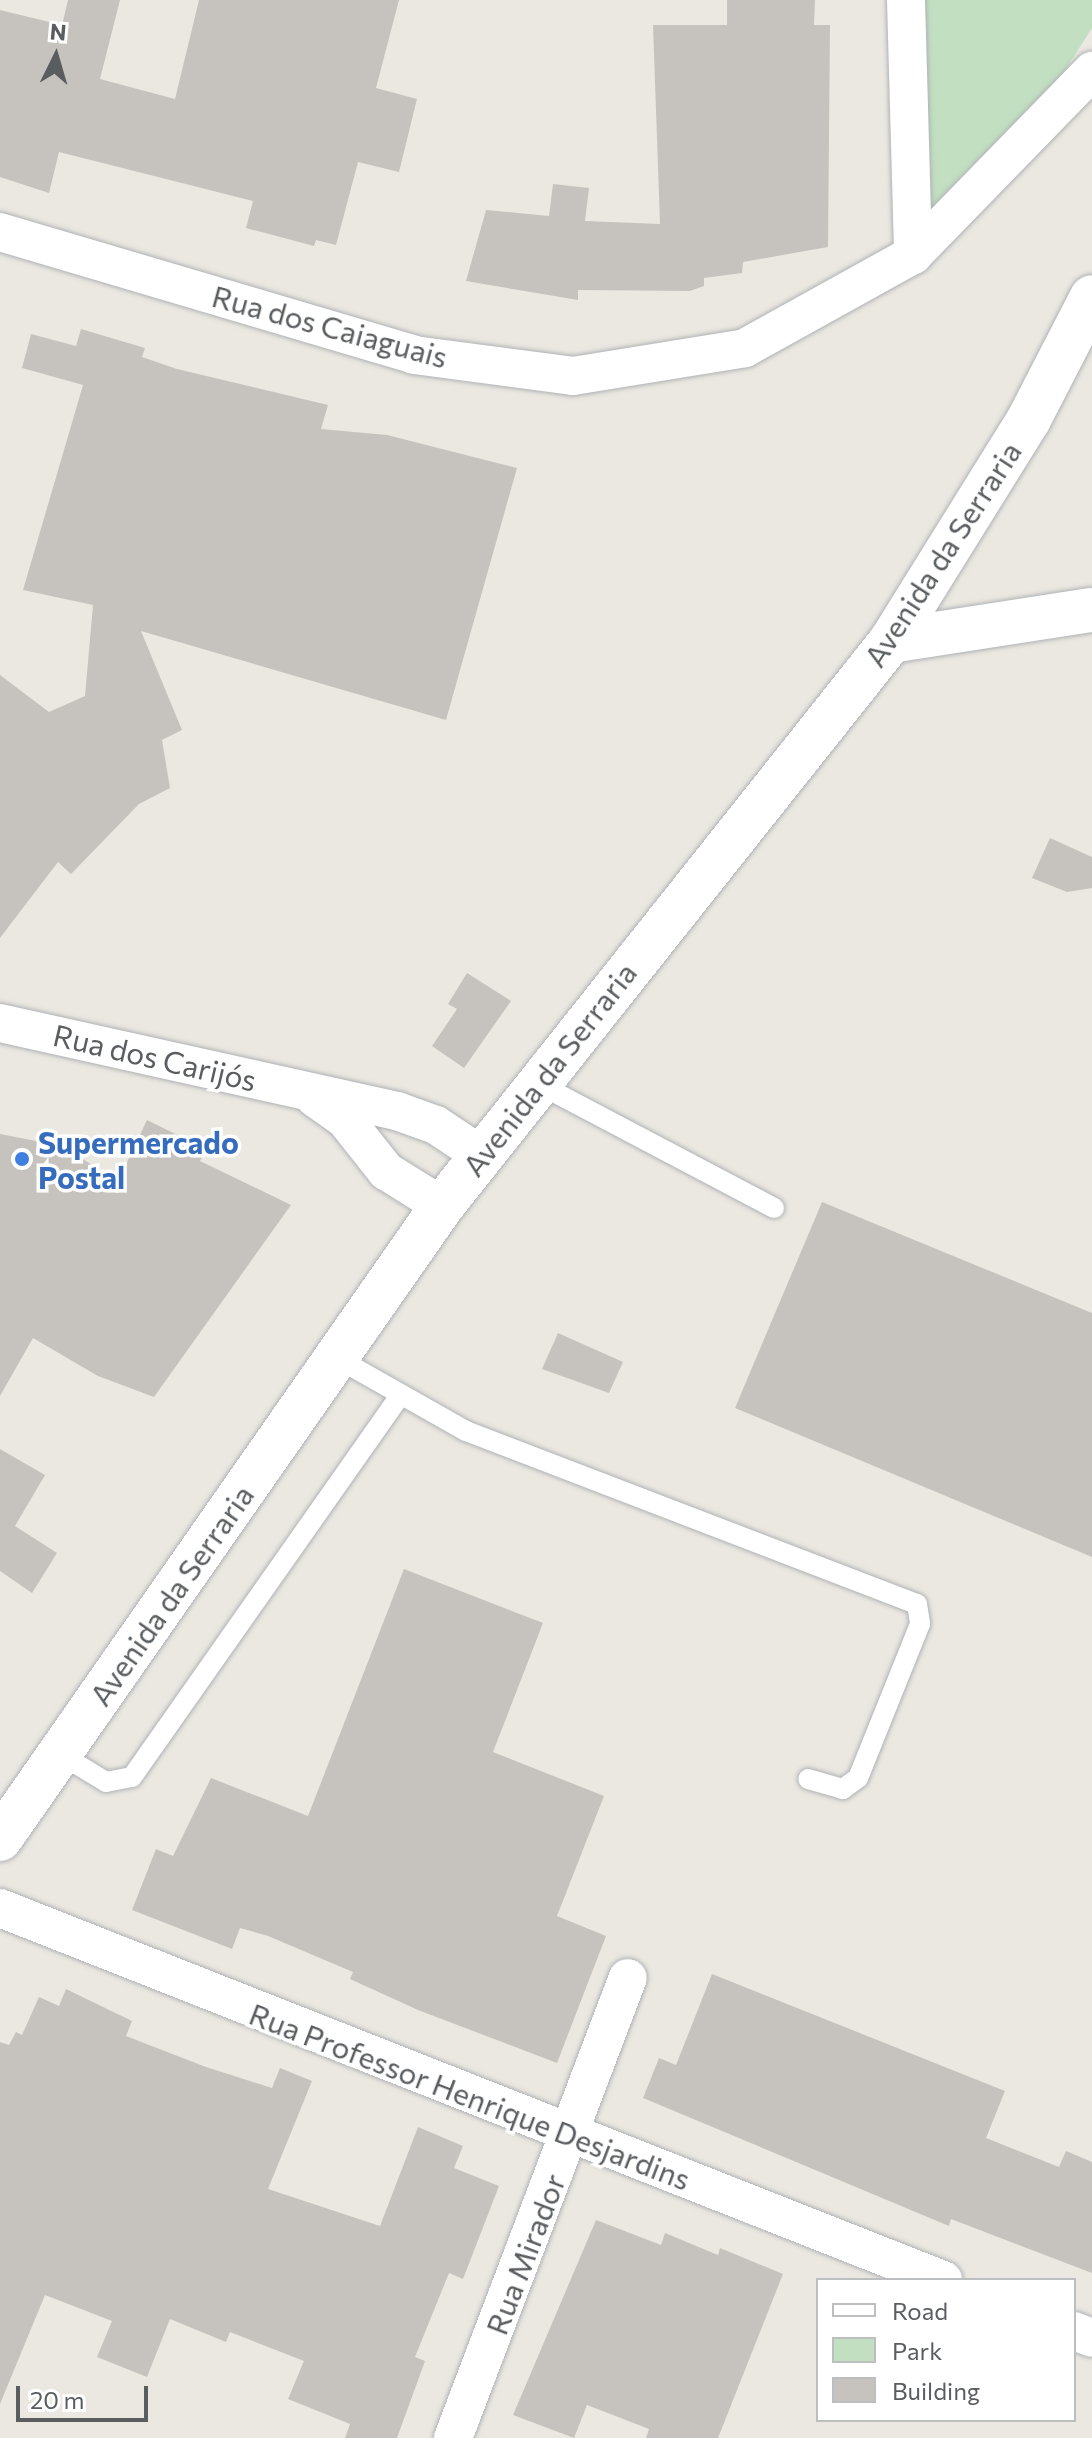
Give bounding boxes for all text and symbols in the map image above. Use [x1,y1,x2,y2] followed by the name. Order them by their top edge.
[16,16,96,96] north arrow
[49,17,68,46] text: N
[208,277,452,375] street label: Rua dos Caiaguais
[856,435,1028,673] street label: Avenida da Serraria
[455,955,643,1183] street label: Avenida da Serraria
[50,1016,260,1098] street label: Rua dos Carijós
[38,1124,239,1194] place label: Supermercado Postal
[13,1150,31,1168] marker: Supermercado Postal
[81,1478,261,1712] street label: Avenida da Serraria
[244,1995,696,2197] street label: Rua Professor Henrique Desjardins
[478,2169,572,2339] street label: Rua Mirador
[816,2278,1076,2422] legend
[892,2296,948,2325] text: Road
[892,2336,942,2365] text: Park
[20,2370,152,2420] scale bar
[892,2376,980,2405] text: Building
[30,2385,84,2414] text: 20 m

